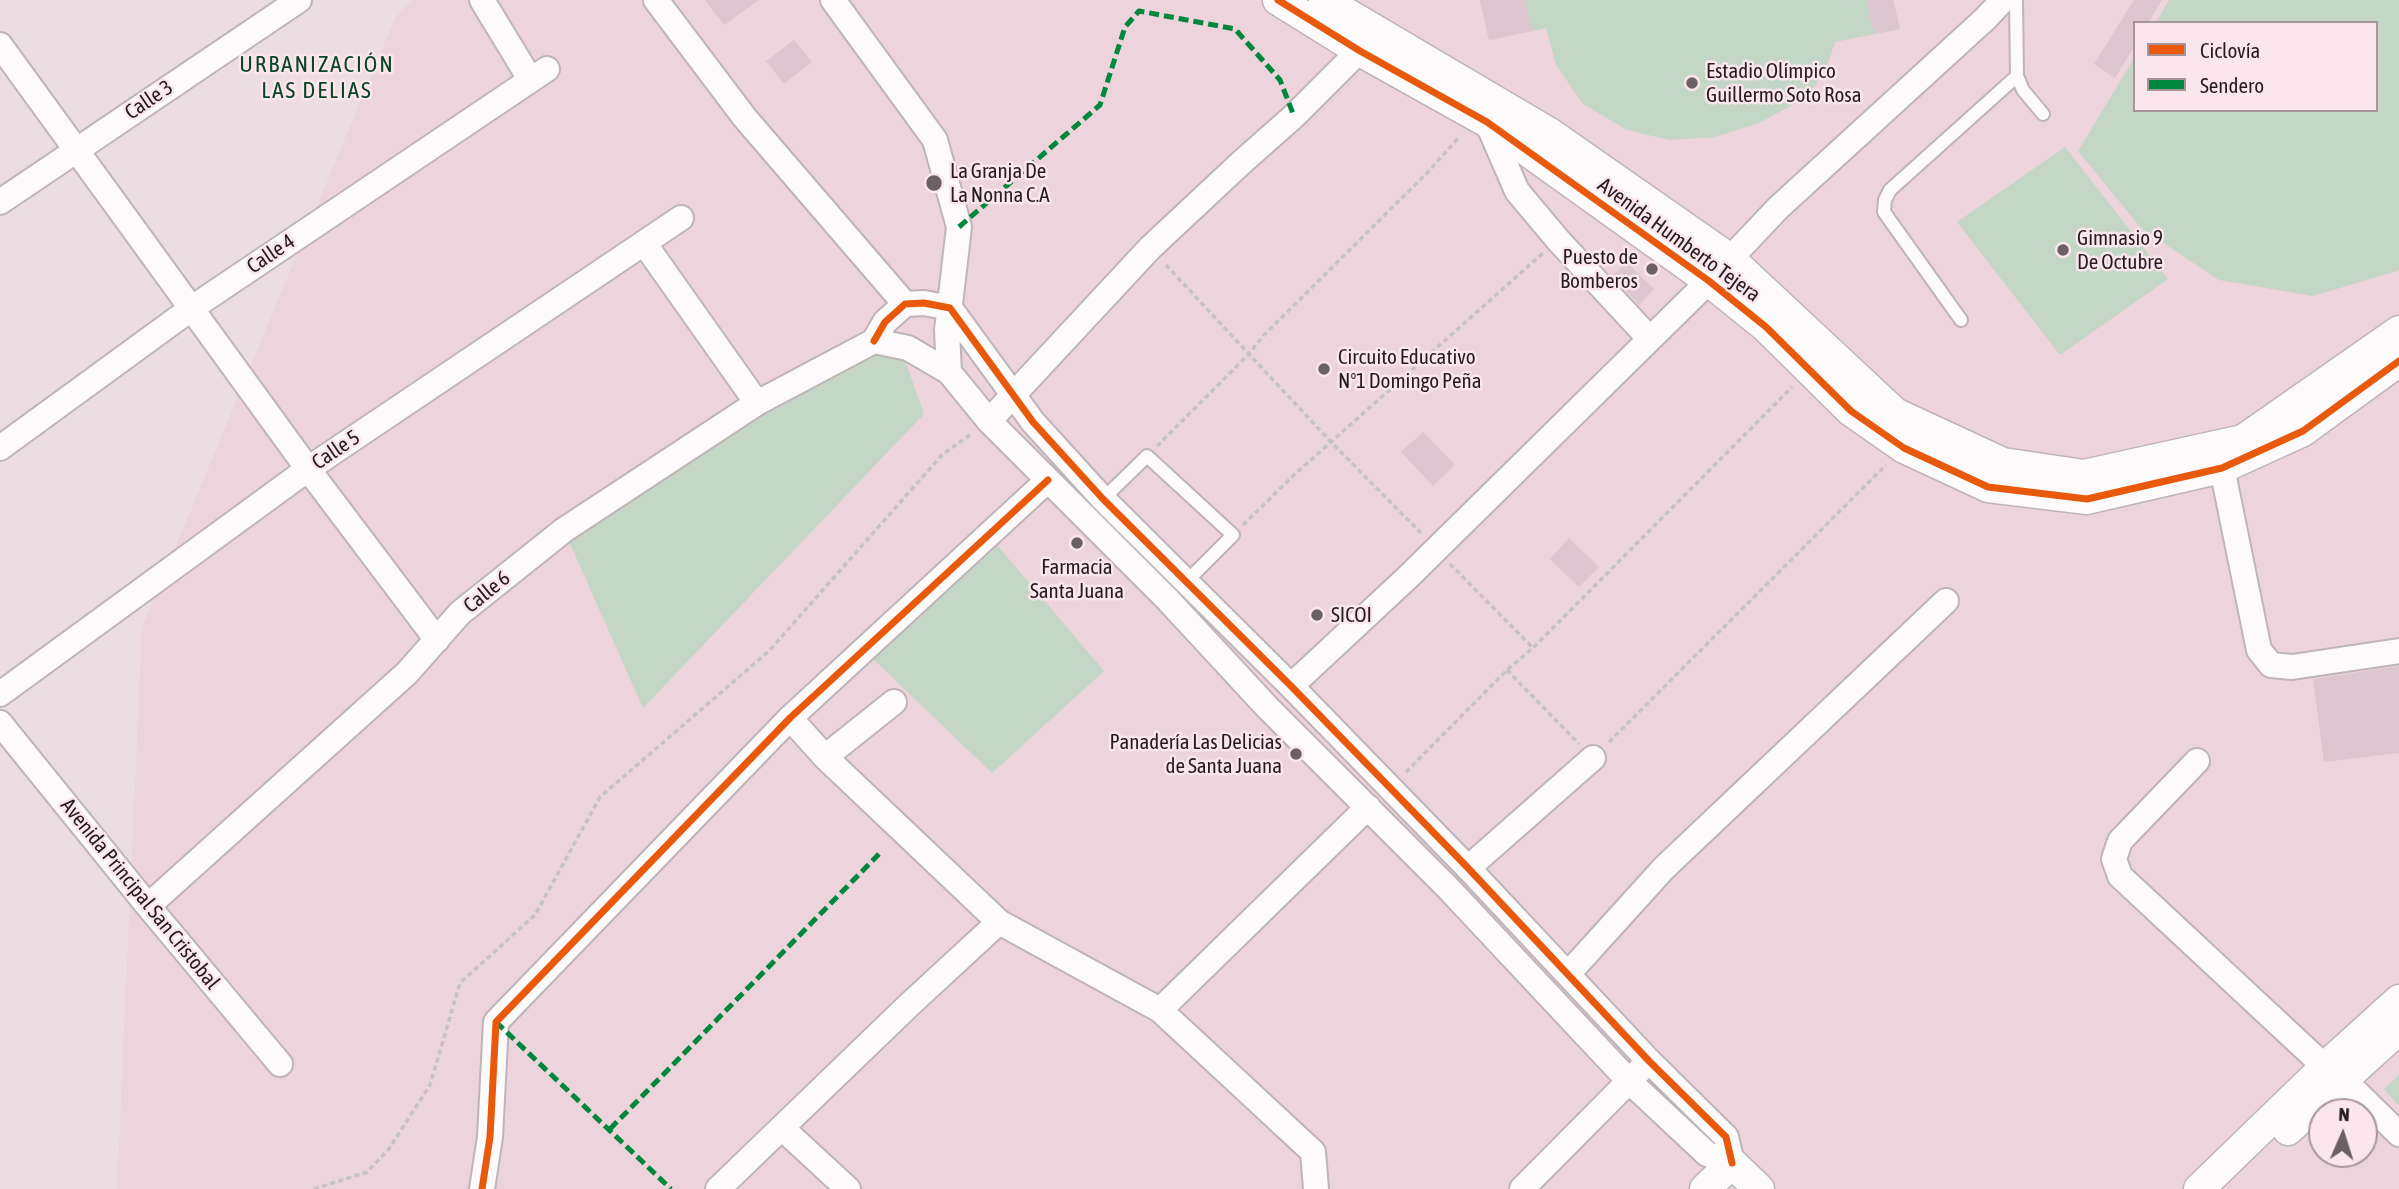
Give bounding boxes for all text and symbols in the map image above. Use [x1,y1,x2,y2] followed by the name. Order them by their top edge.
[2133,21,2378,112] legend
[2200,38,2260,62] text: Ciclovía
[241,51,393,105] district label: URBANIZACIÓN LAS DELIAS
[1706,58,1861,108] place label: Estadio Olímpico Guillermo Soto Rosa
[2200,73,2264,97] text: Sendero
[120,75,178,125] street label: Calle 3
[1684,75,1700,91] marker: Estadio Olímpico Guillermo Soto Rosa
[950,158,1050,208] place label: La Granja De La Nonna C.A
[924,173,944,193] marker: La Granja De La Nonna C.A
[1593,173,1765,307] street label: Avenida Humberto Tejera
[2077,225,2163,275] place label: Gimnasio 9 De Octubre
[242,229,300,279] street label: Calle 4
[2055,242,2071,258] marker: Gimnasio 9 De Octubre
[1560,244,1638,294] place label: Puesto de Bomberos
[1644,261,1660,277] marker: Puesto de Bomberos
[1338,344,1481,394] place label: Circuito Educativo Nº1 Domingo Peña
[1316,361,1332,377] marker: Circuito Educativo Nº1 Domingo Peña
[307,425,365,475] street label: Calle 5
[1069,535,1085,551] marker: Farmacia Santa Juana
[1030,554,1124,604] place label: Farmacia Santa Juana
[459,566,515,618] street label: Calle 6
[1331,602,1372,628] place label: SICOI
[1309,607,1325,623] marker: SICOI
[1110,729,1282,779] place label: Panadería Las Delicias de Santa Juana
[1288,746,1304,762] marker: Panadería Las Delicias de Santa Juana
[55,793,225,995] street label: Avenida Principal San Cristobal
[2308,1098,2378,1168] north arrow
[2338,1103,2350,1125] text: N

